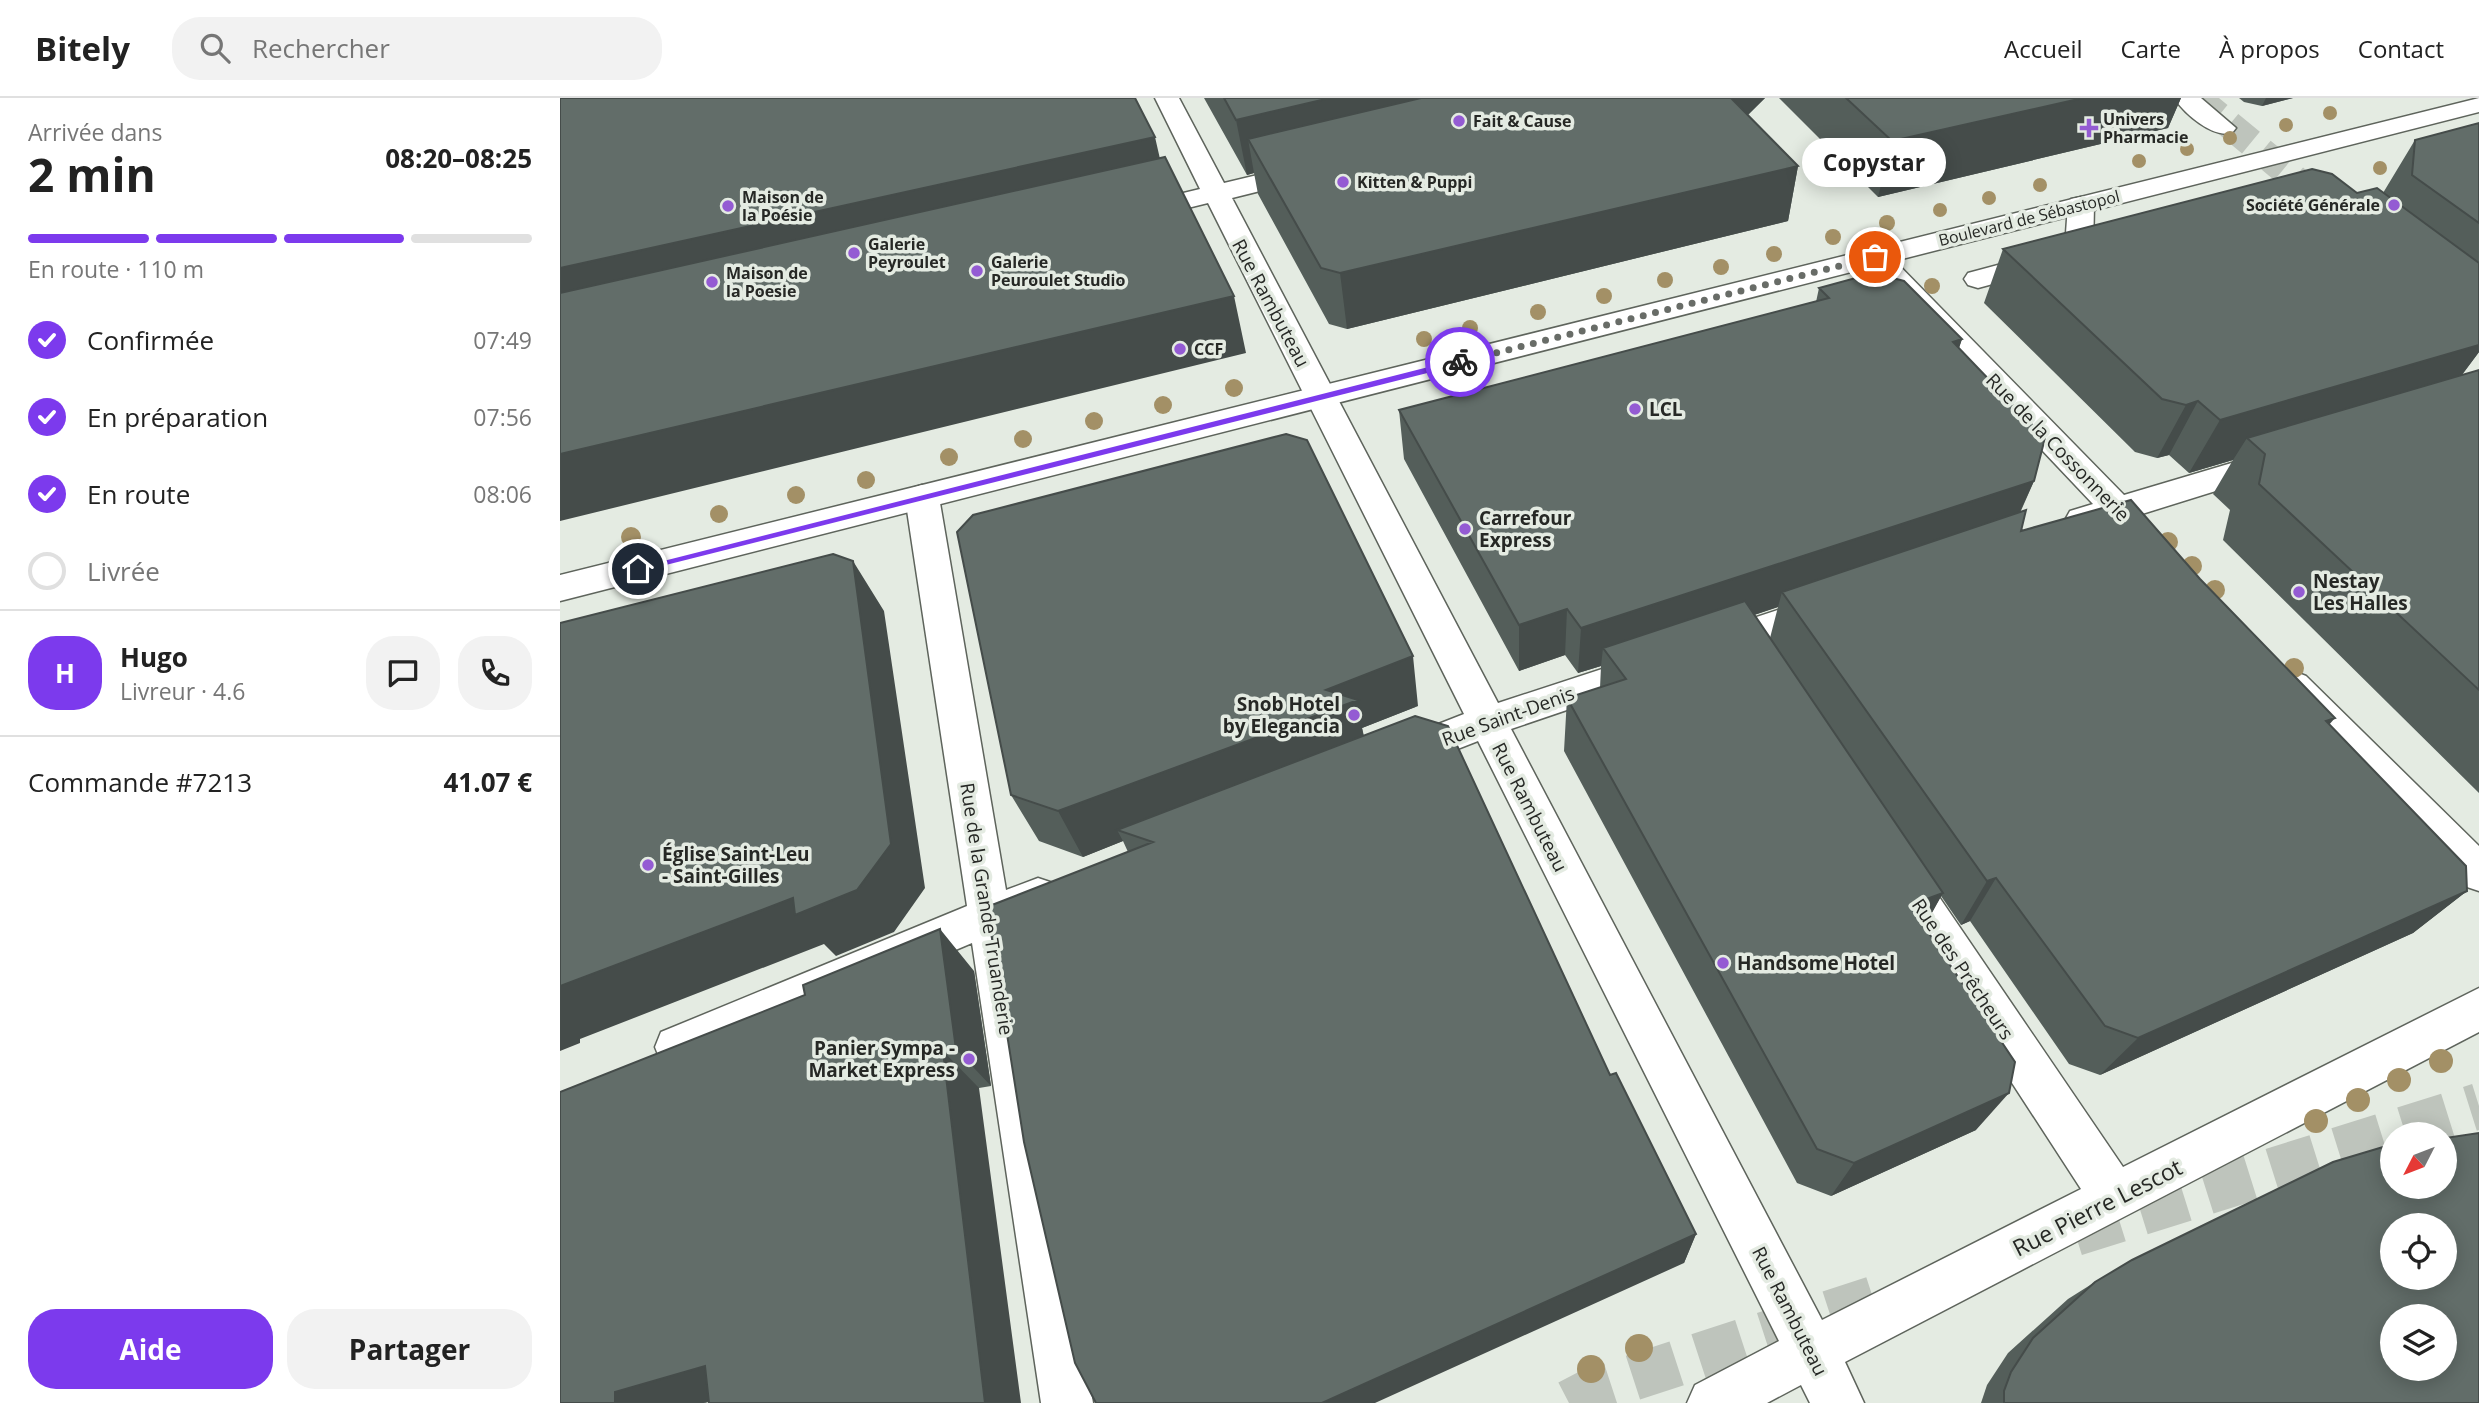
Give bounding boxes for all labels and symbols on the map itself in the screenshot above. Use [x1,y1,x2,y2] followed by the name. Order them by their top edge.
[2103,108,2188,148] place label: Univers Pharmacie
[1473,110,1571,132] place label: Fait & Cause
[1451,113,1467,129] marker: Fait & Cause
[2081,120,2097,136] marker: Univers Pharmacie
[1803,138,1947,187] callout: Copystar
[1357,171,1472,193] place label: Kitten & Puppi
[1335,174,1351,190] marker: Kitten & Puppi
[1936,185,2122,251] street label: Boulevard de Sébastopol
[742,186,824,226] place label: Maison de la Poésie
[2246,194,2380,216] place label: Société Générale
[2386,197,2402,213] marker: Société Générale
[720,198,736,214] marker: Maison de la Poésie
[1845,227,1905,287] pin
[868,233,946,273] place label: Galerie Peyroulet
[1226,234,1316,372] street label: Rue Rambuteau
[846,245,862,261] marker: Galerie Peyroulet
[991,251,1125,291] place label: Galerie Peuroulet Studio
[726,262,808,302] place label: Maison de la Poesie
[969,263,985,279] marker: Galerie Peuroulet Studio
[704,274,720,290] marker: Maison de la Poesie
[1425,327,1495,397] courier
[1194,338,1223,360] place label: CCF
[1172,341,1188,357] marker: CCF
[1980,367,2136,527] street label: Rue de la Cossonnerie
[1649,396,1683,422] place label: LCL
[1627,401,1643,417] marker: LCL
[1479,505,1572,553] place label: Carrefour Express
[1457,521,1473,537] marker: Carrefour Express
[608,539,668,599] pin
[2313,568,2408,616] place label: Nestay Les Halles
[2291,584,2307,600] marker: Nestay Les Halles
[1438,680,1578,752] street label: Rue Saint-Denis
[1223,691,1340,739] place label: Snob Hotel by Elegancia
[1346,707,1362,723] marker: Snob Hotel by Elegancia
[1486,738,1574,876] street label: Rue Rambuteau
[954,781,1020,1037] street label: Rue de la Grande Truanderie
[662,841,810,889] place label: Église Saint-Leu - Saint-Gilles
[640,857,656,873] marker: Église Saint-Leu - Saint-Gilles
[1906,893,2020,1045] street label: Rue des Prêcheurs
[1737,950,1895,976] place label: Handsome Hotel
[1715,955,1731,971] marker: Handsome Hotel
[808,1035,955,1083] place label: Panier Sympa - Market Express
[961,1051,977,1067] marker: Panier Sympa - Market Express
[2380,1122,2457,1199] north arrow
[2007,1150,2187,1264] street label: Rue Pierre Lescot
[1746,1242,1834,1380] street label: Rue Rambuteau

